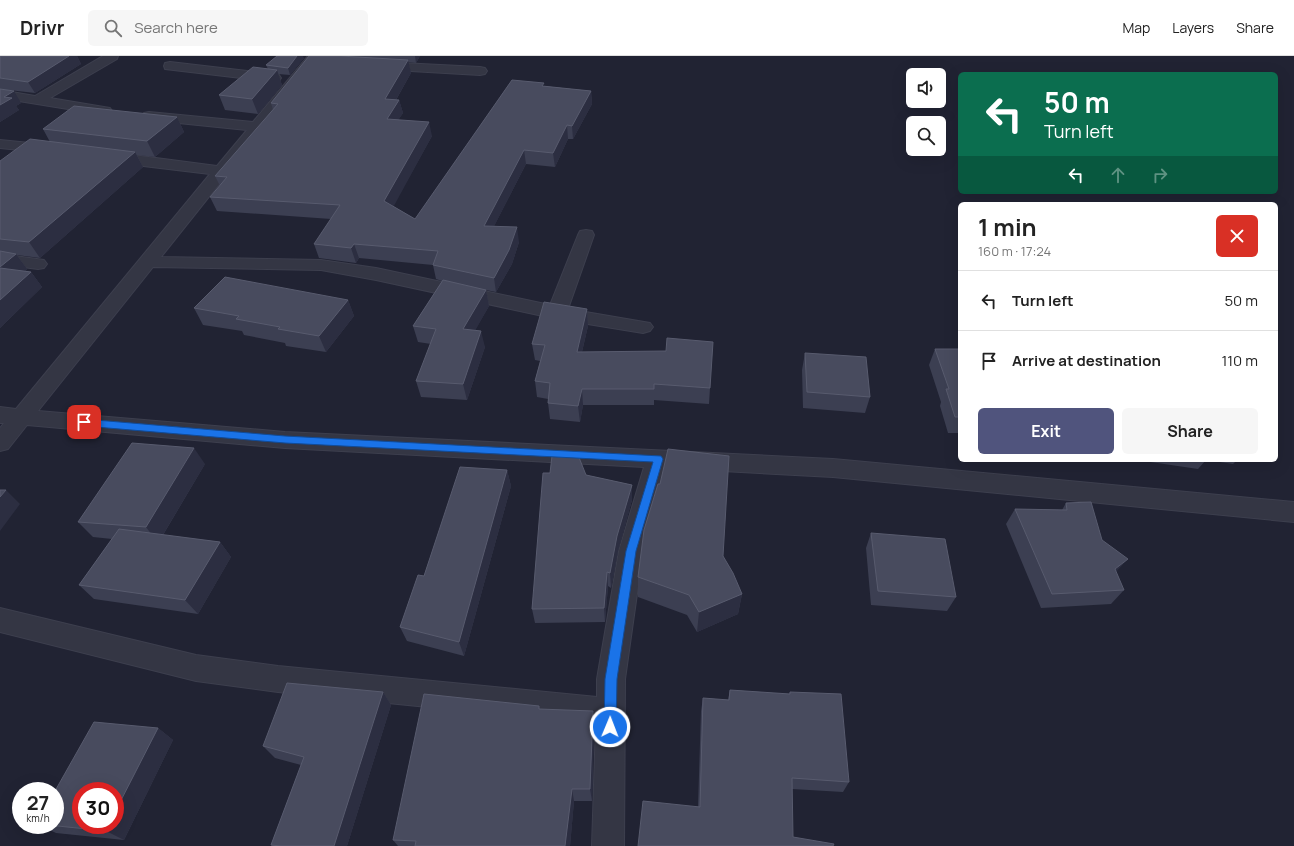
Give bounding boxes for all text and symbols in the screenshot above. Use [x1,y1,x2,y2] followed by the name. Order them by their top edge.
[88,10,368,46] search box
[20,15,64,41] text: Drivr
[102,17,124,39] icon: search
[134,17,218,38] text: Search here
[1122,18,1150,37] text: Map
[1172,18,1214,37] text: Layers
[1236,18,1274,37] text: Share
[906,68,946,156] map controls
[906,68,946,108] button: sound
[1044,83,1110,121] text: 50 m
[978,88,1030,140] icon: left
[906,116,946,156] button: search
[1044,119,1114,143] text: Turn left
[1065,164,1087,186] icon: left
[1107,164,1129,186] icon: ahead
[1149,164,1171,186] icon: right
[978,210,1037,243] text: 1 min
[1216,215,1258,257] button: close
[978,242,1051,260] text: 160 m · 17:24
[978,290,1000,312] icon: left
[1012,290,1074,311] text: Turn left
[1224,290,1258,311] text: 50 m
[978,350,1000,372] icon: arrive
[1012,350,1161,371] text: Arrive at destination
[1221,350,1258,371] text: 110 m
[67,405,101,439] pin
[978,408,1114,454] button: Exit
[1122,408,1258,454] button: Share
[73,411,95,433] icon: arrive
[589,706,631,748] position arrow
[72,782,124,834] speed limit sign: 30
[27,789,49,816] text: 27
[26,811,50,825] text: km/h

